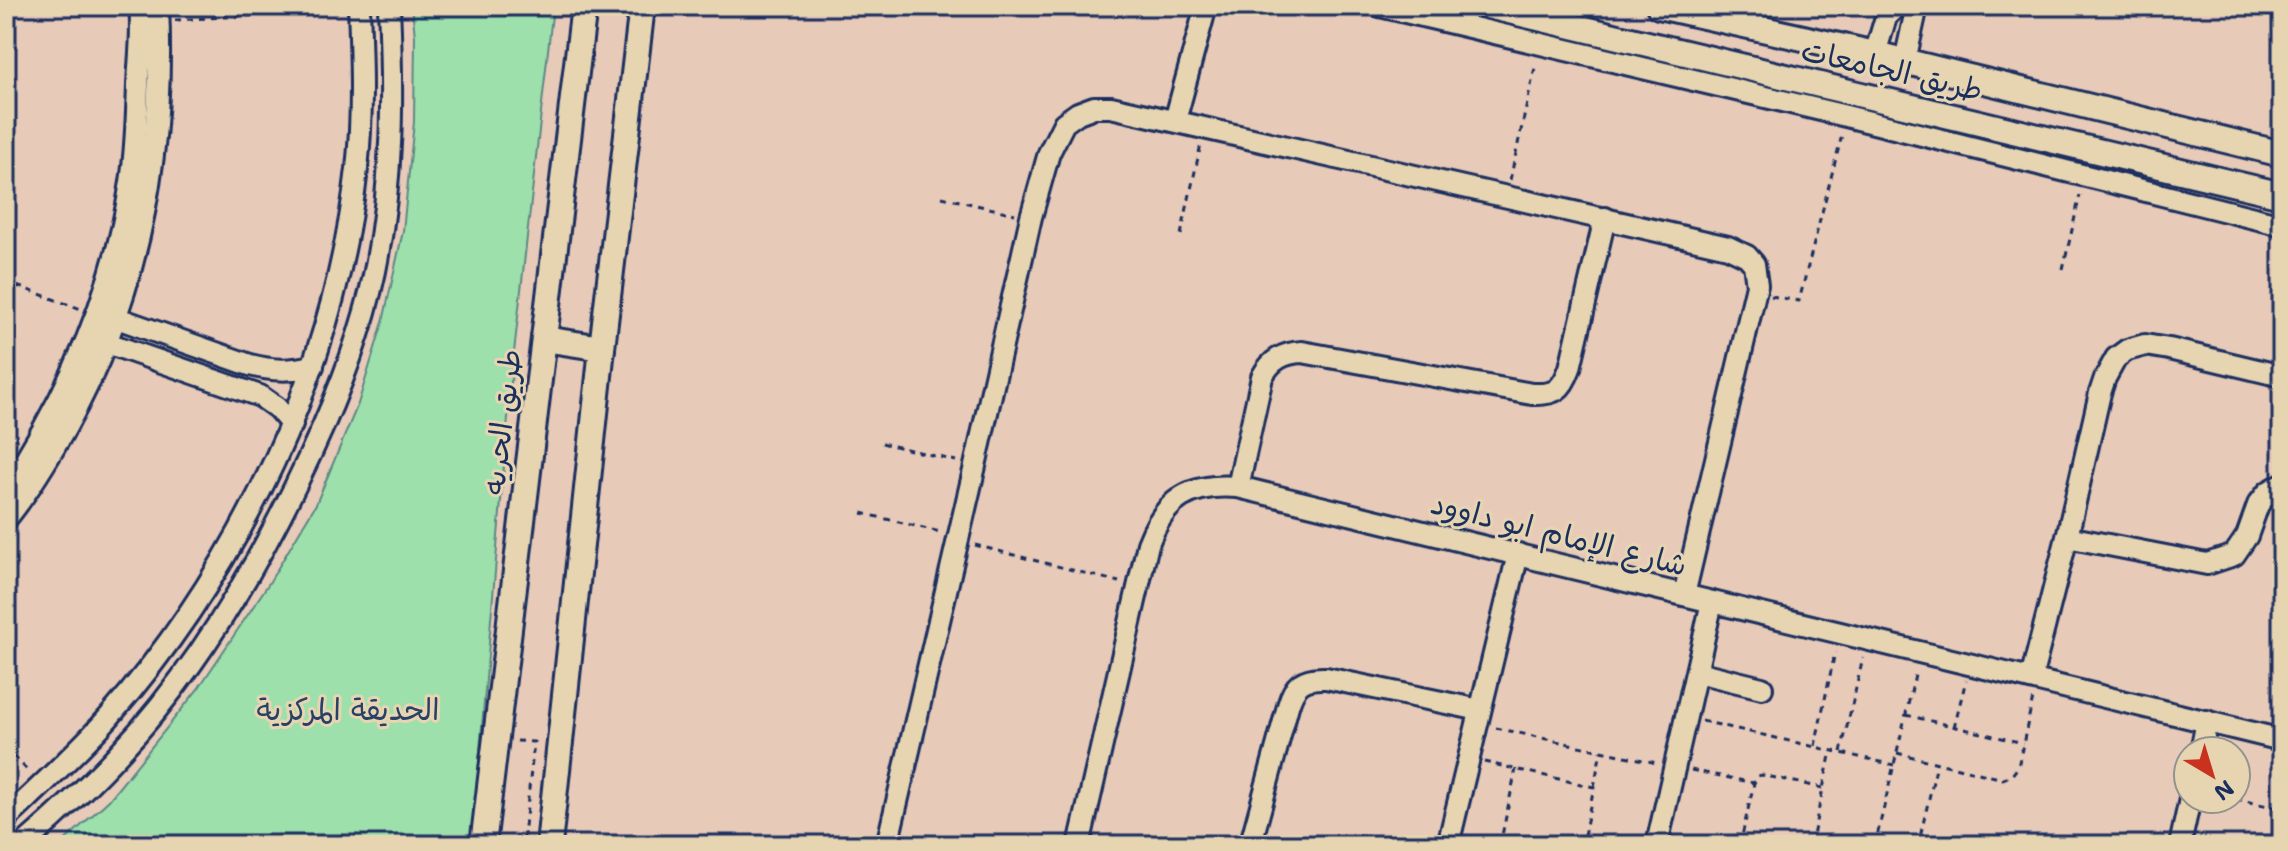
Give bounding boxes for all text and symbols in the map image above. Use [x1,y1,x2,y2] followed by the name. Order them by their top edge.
[1797,29,1987,111] street label: طريق الجامعات
[473,347,531,497] street label: طريق الحريه
[1426,482,1691,588] street label: شارع الإمام ابو داوود
[257,689,439,730] park label: الحديقة المركزية
[2172,735,2252,815] north arrow
[2208,774,2240,807] text: N

